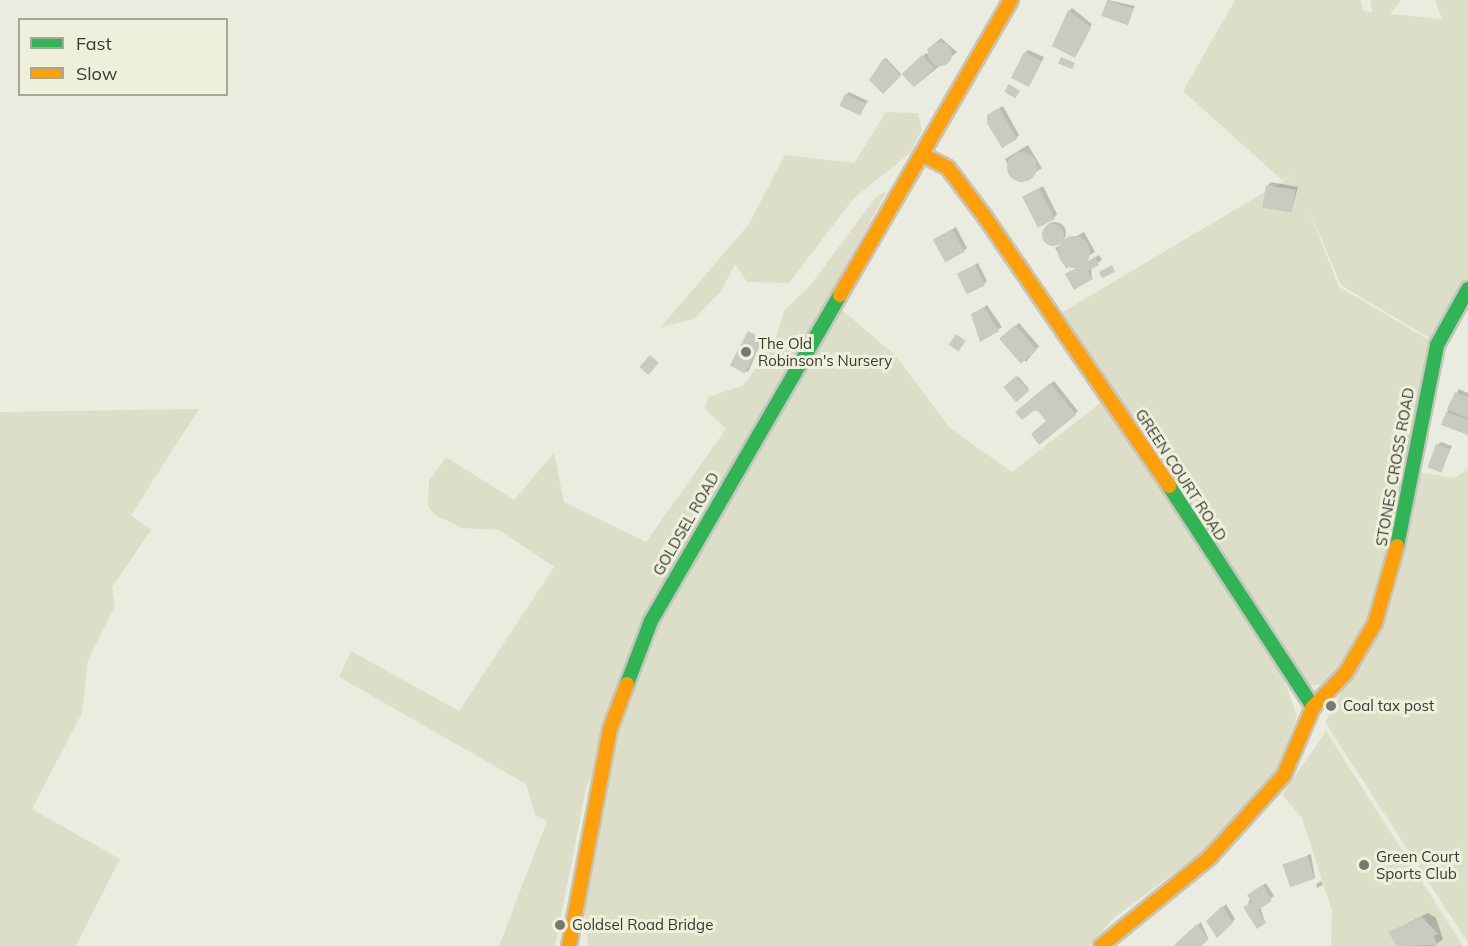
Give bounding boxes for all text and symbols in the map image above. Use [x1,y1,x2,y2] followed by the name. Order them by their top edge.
[18,18,228,96] legend
[76,32,112,55] text: Fast
[76,62,117,85] text: Slow
[758,334,892,369] place label: The Old Robinson's Nursery
[739,345,753,359] marker: The Old Robinson's Nursery
[1372,386,1418,548] street label: STONES CROSS ROAD
[1132,406,1230,544] street label: GREEN COURT ROAD
[649,469,723,579] street label: GOLDSEL ROAD
[1343,697,1434,715] place label: Coal tax post
[1324,699,1338,713] marker: Coal tax post
[1376,847,1459,882] place label: Green Court Sports Club
[1357,858,1371,872] marker: Green Court Sports Club
[572,916,713,934] place label: Goldsel Road Bridge
[553,918,567,932] marker: Goldsel Road Bridge

